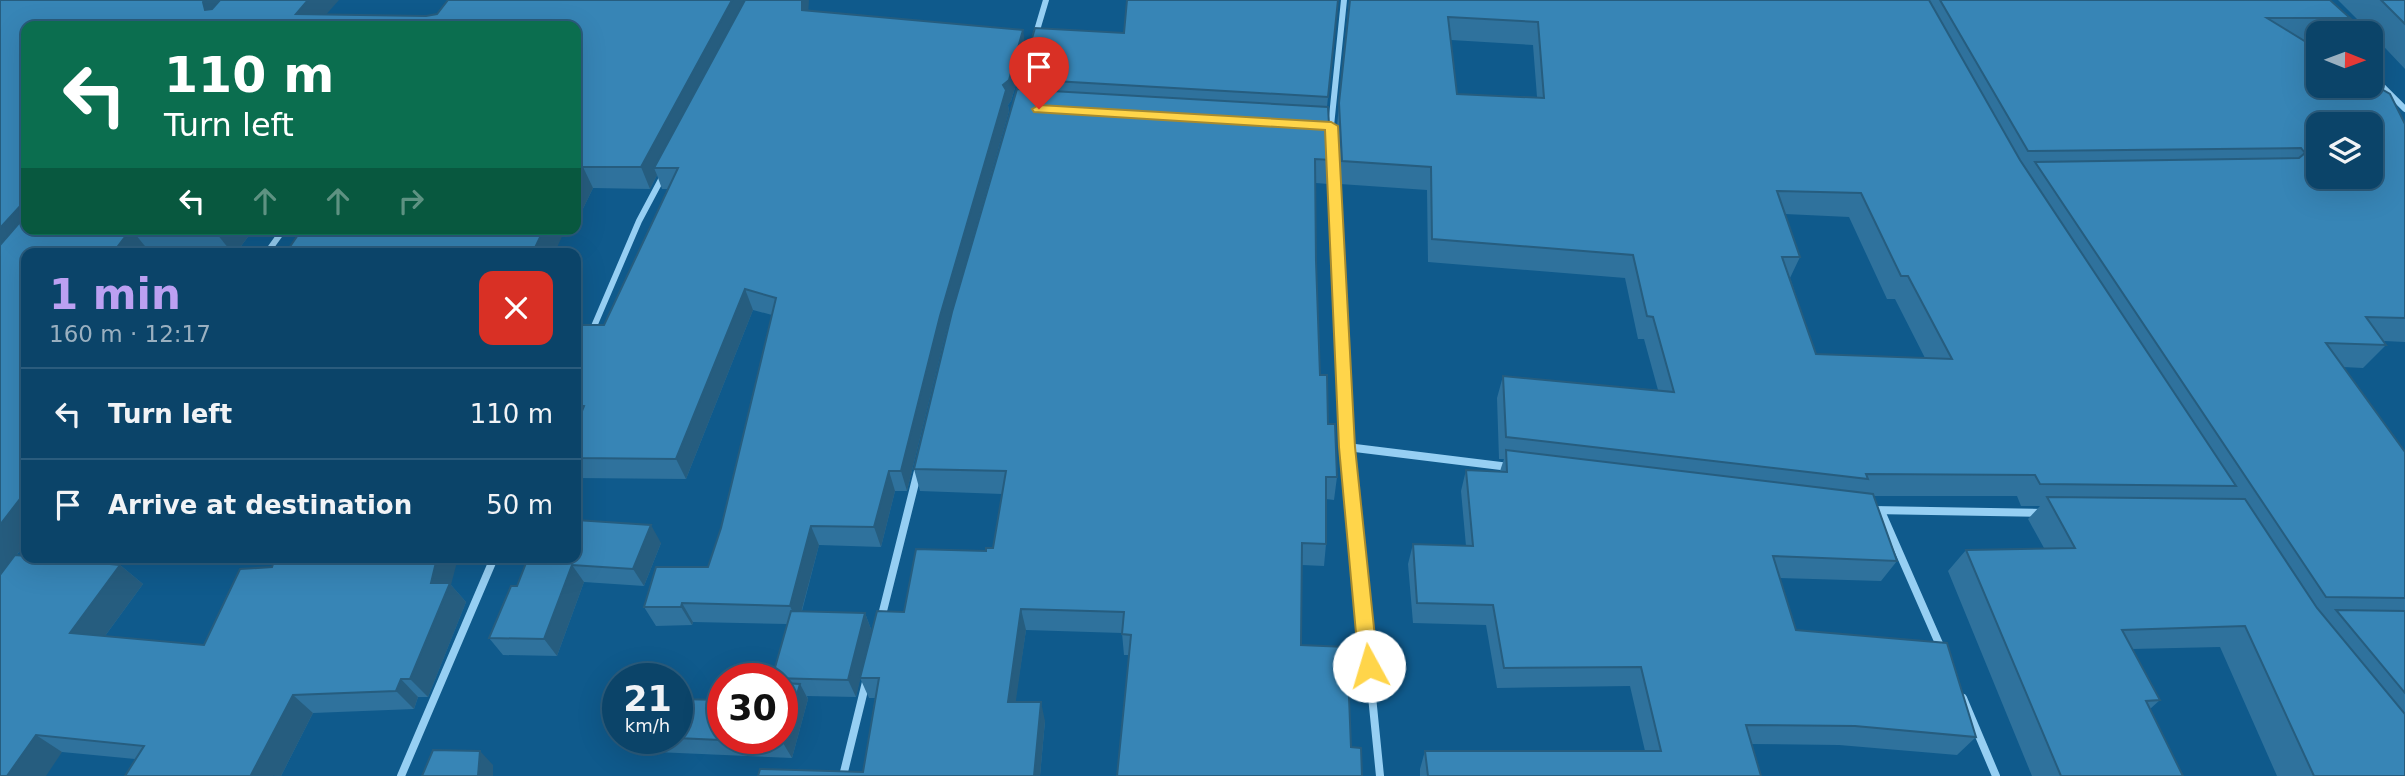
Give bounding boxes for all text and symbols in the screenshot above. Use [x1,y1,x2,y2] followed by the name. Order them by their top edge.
[2306,21,2384,98] north arrow
[2306,21,2383,189] map controls
[1009,37,1069,109] pin
[164,47,334,104] text: 110 m
[1020,48,1058,86] icon: arrive
[49,49,140,140] icon: left
[164,106,294,144] text: Turn left
[2306,112,2383,189] button: layers
[173,182,211,220] icon: left
[246,182,284,220] icon: ahead
[319,182,357,220] icon: ahead
[392,182,430,220] icon: right
[49,270,181,319] text: 1 min
[479,271,553,345] button: close
[49,321,211,347] text: 160 m · 12:17
[49,395,87,433] icon: left
[108,399,232,429] text: Turn left
[470,399,553,429] text: 110 m
[49,486,87,524] icon: arrive
[108,490,412,520] text: Arrive at destination
[486,490,553,520] text: 50 m
[1332,629,1406,703] position arrow
[707,663,798,754] speed limit sign: 30
[623,679,672,719] text: 21
[625,715,670,736] text: km/h

